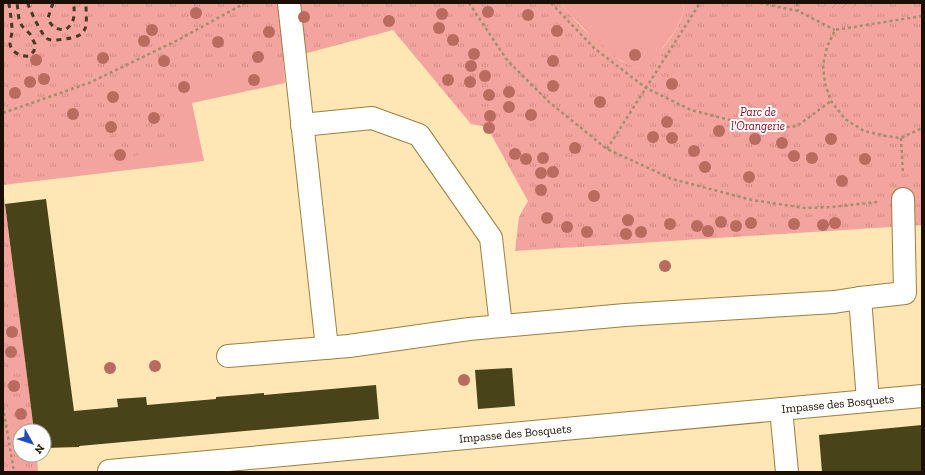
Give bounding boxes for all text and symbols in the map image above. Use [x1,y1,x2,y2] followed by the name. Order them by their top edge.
[731,105,785,133] park label: Parc de l'Orangerie
[781,392,895,416] street label: Impasse des Bosquets
[458,421,572,446] street label: Impasse des Bosquets
[12,423,52,463] north arrow
[31,442,47,457] text: N

